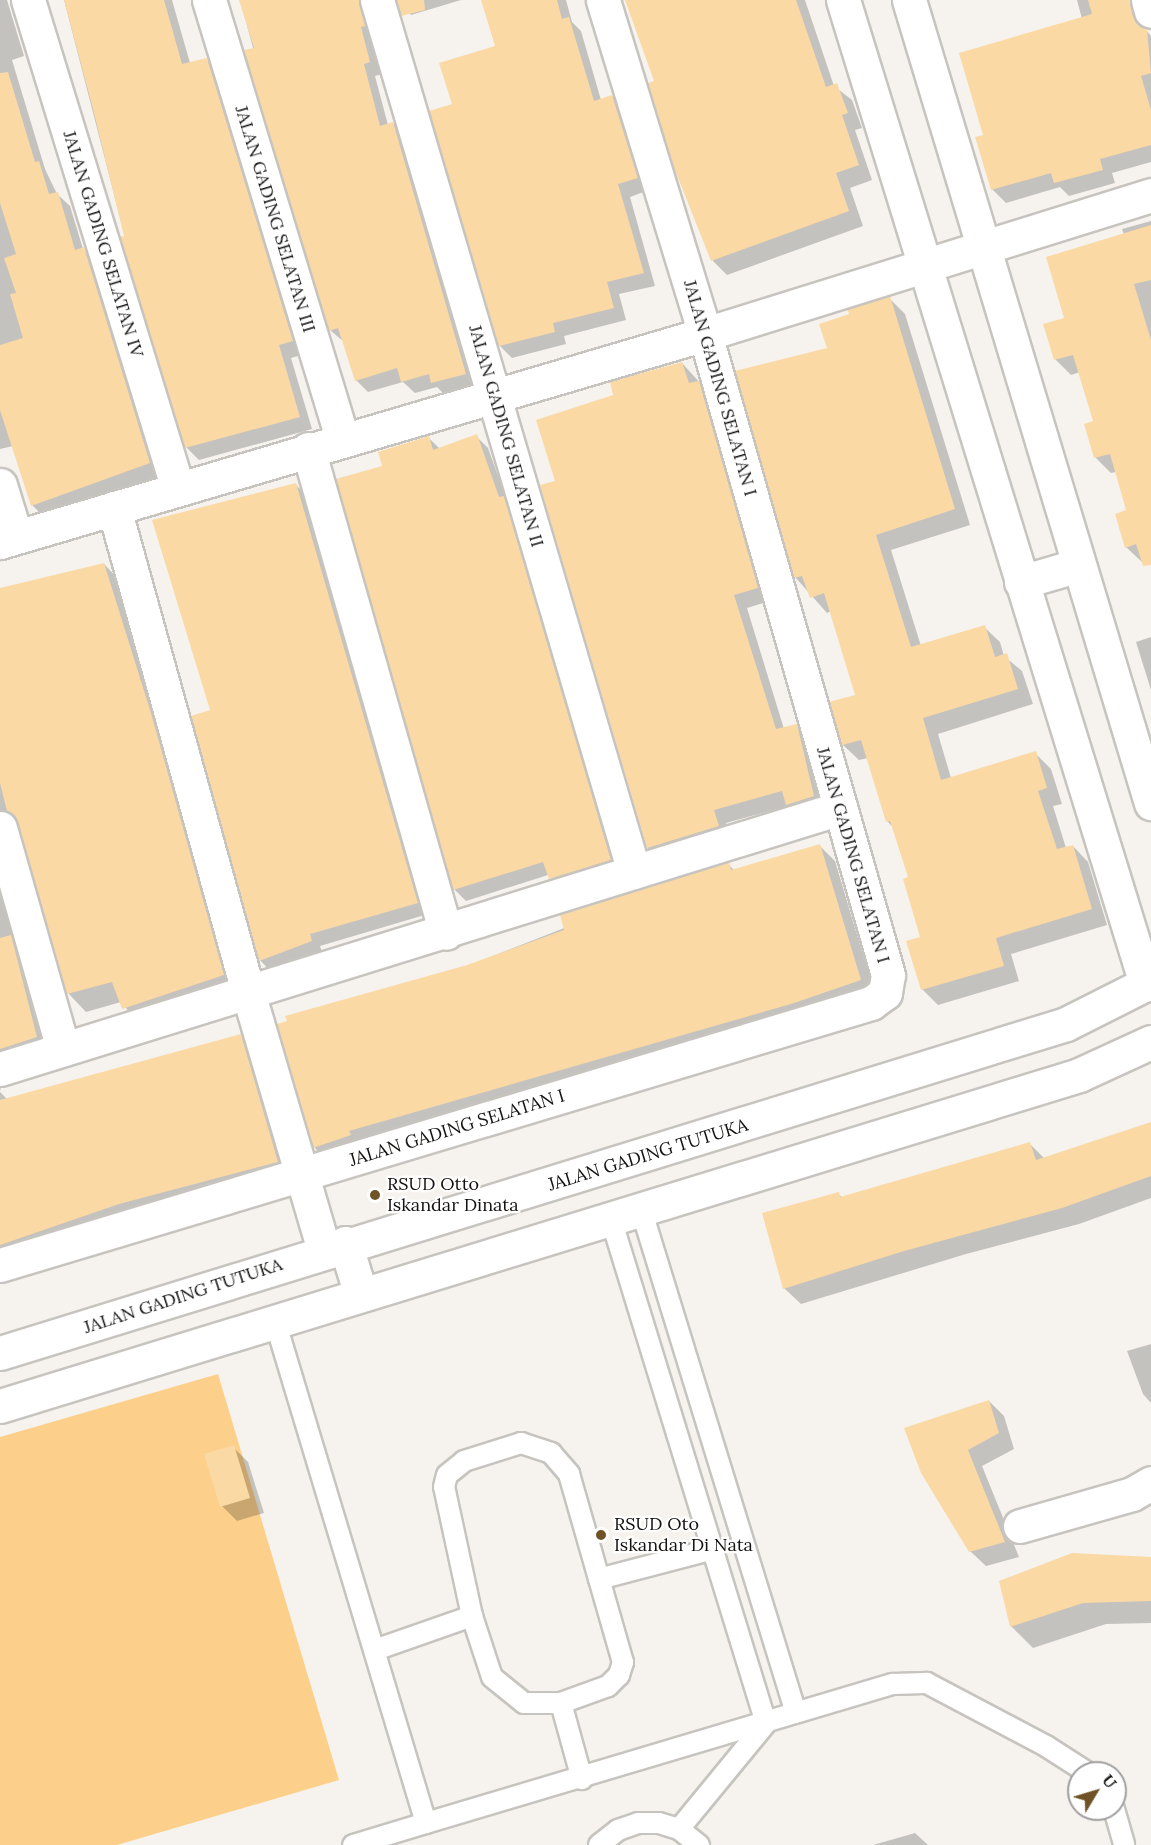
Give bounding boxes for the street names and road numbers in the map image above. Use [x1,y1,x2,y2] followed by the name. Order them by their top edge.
[230,103,320,335] street label: JALAN GADING SELATAN III
[58,128,148,360] street label: JALAN GADING SELATAN IV
[679,277,761,499] street label: JALAN GADING SELATAN I
[464,322,548,550] street label: JALAN GADING SELATAN II
[812,744,894,966] street label: JALAN GADING SELATAN I
[347,1085,567,1171] street label: JALAN GADING SELATAN I
[545,1114,751,1196] street label: JALAN GADING TUTUKA
[81,1254,285,1338] street label: JALAN GADING TUTUKA

